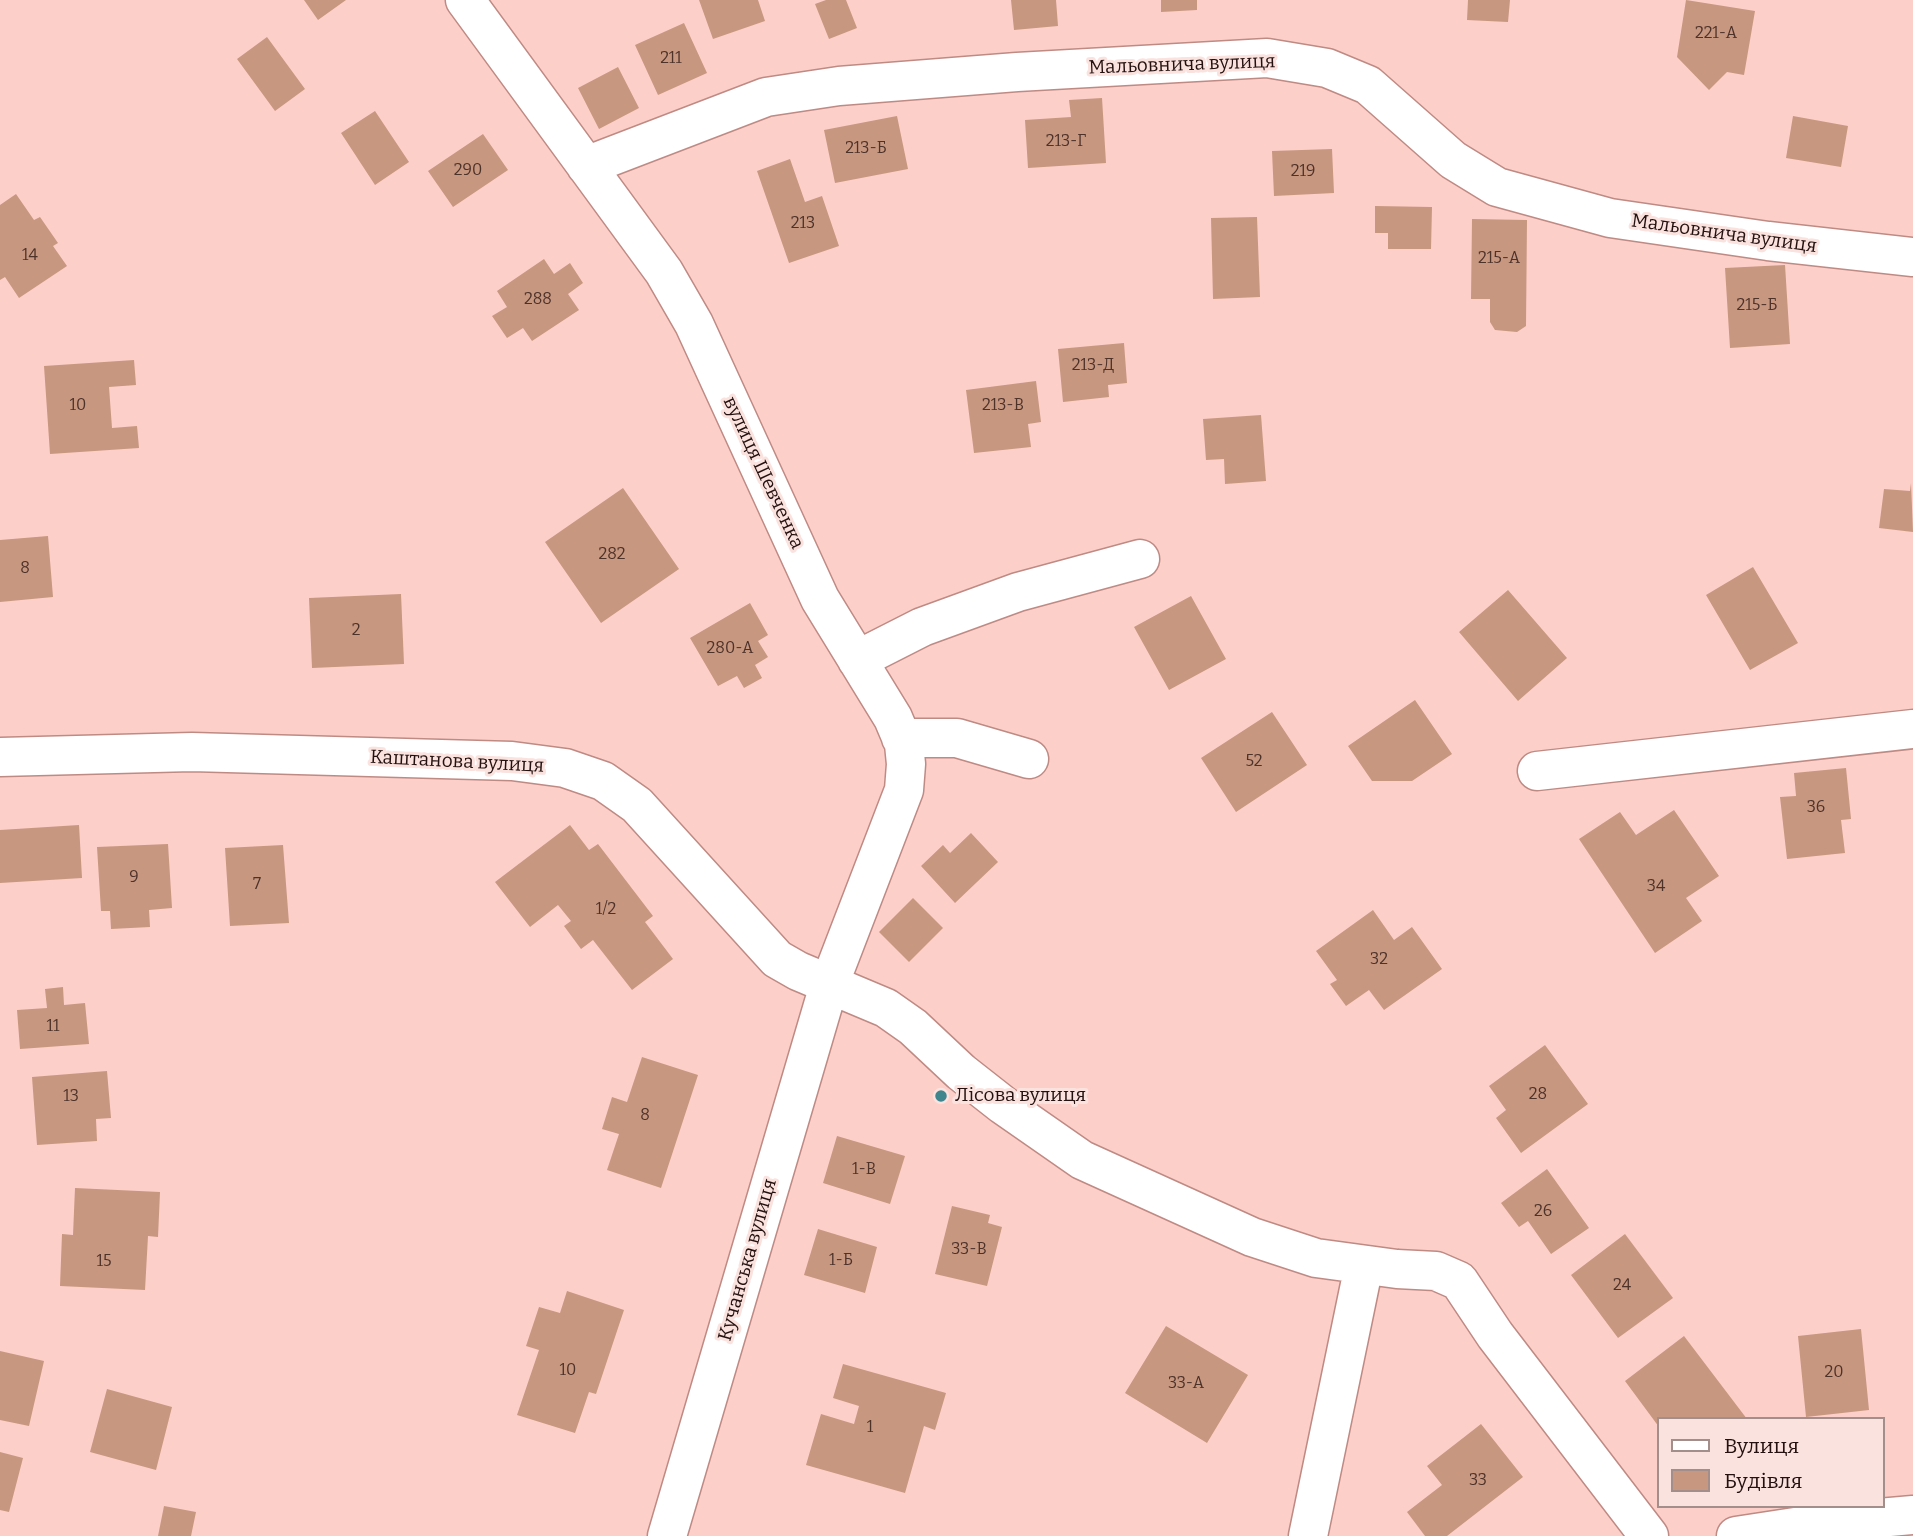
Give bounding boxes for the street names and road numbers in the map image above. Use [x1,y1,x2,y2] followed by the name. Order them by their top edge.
[1088,50,1276,80] street label: Мальовнича вулиця
[1630,210,1818,258] street label: Мальовнича вулиця
[718,393,808,553] street label: вулиця Шевченка
[369,746,545,778] street label: Каштанова вулиця
[714,1176,782,1344] street label: Кучанська вулиця

